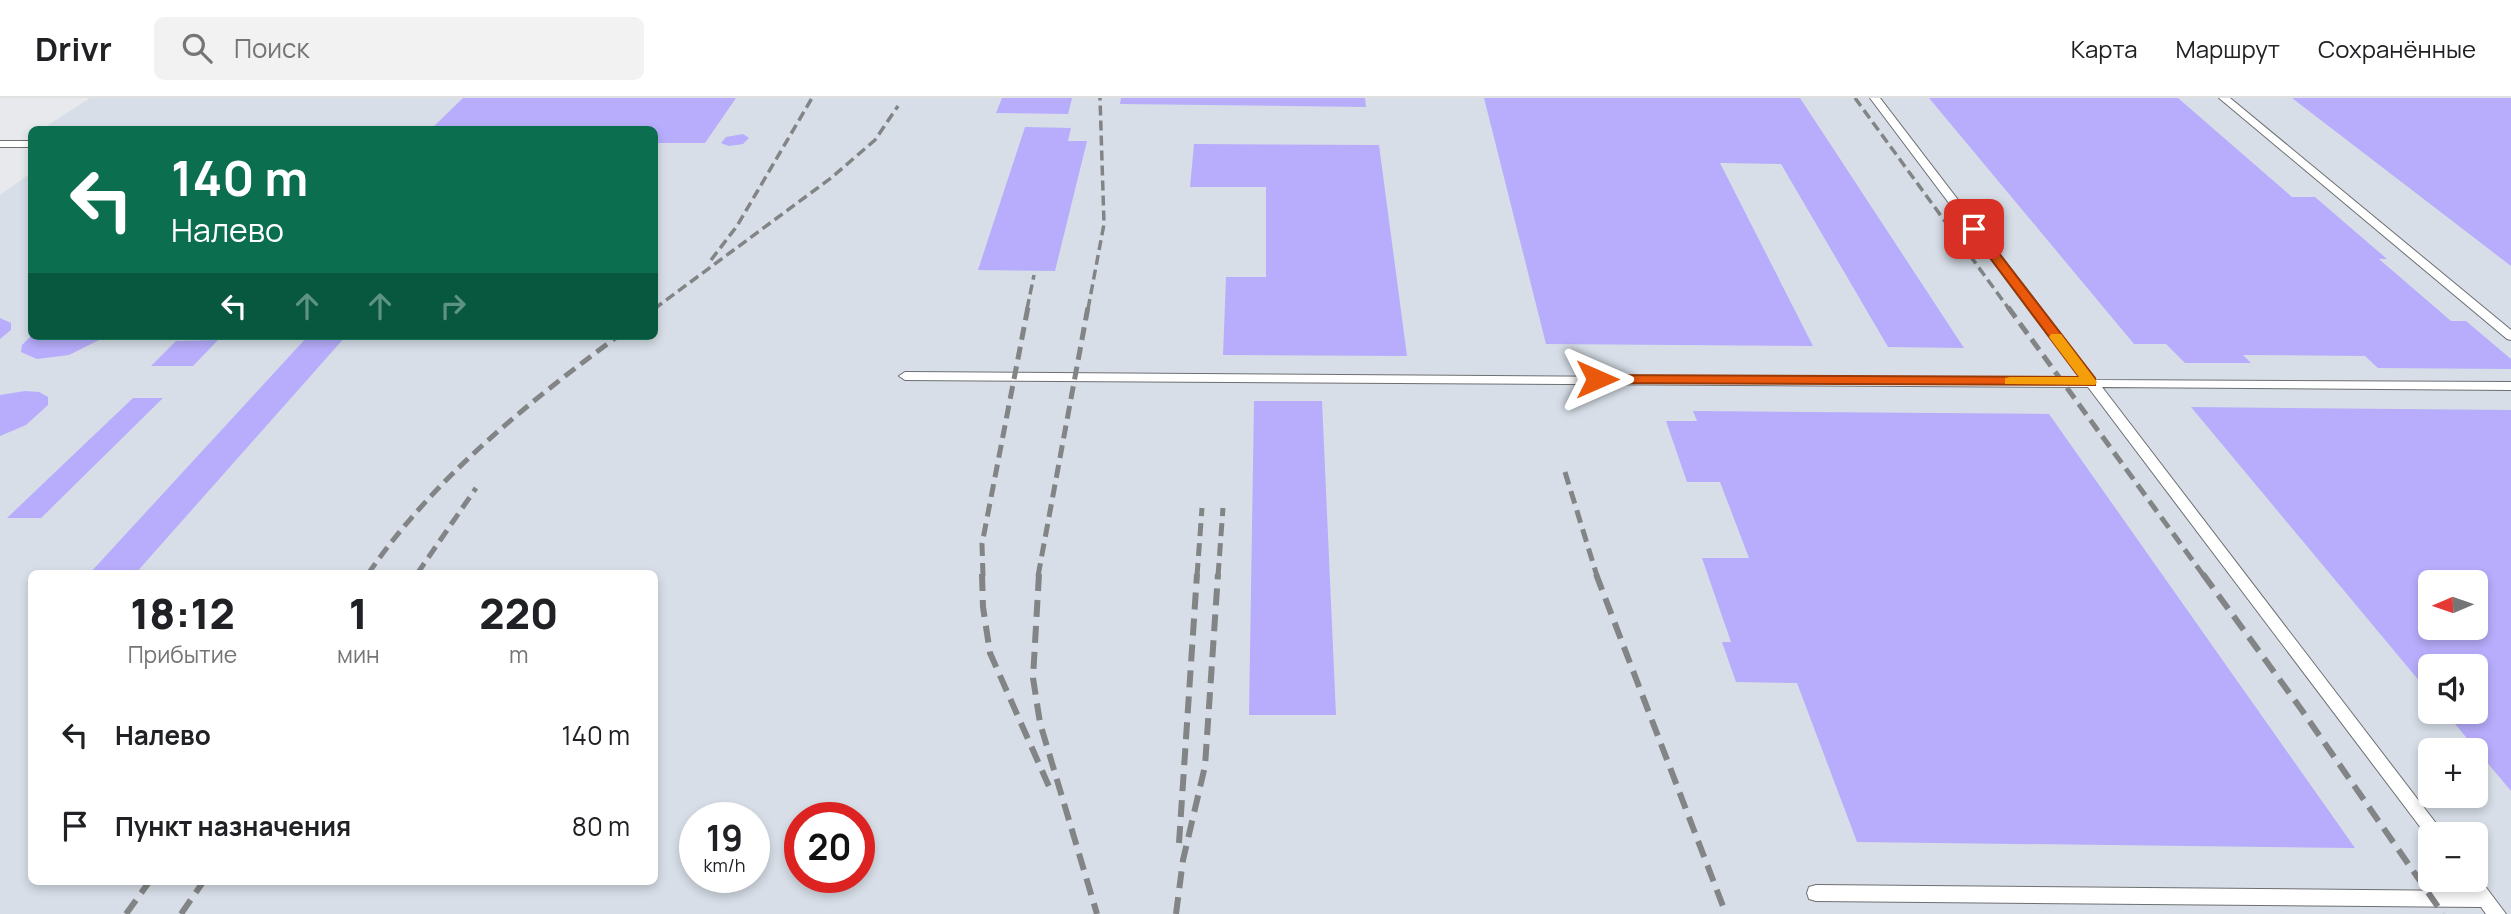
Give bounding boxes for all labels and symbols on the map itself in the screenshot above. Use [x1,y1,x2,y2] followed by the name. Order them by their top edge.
[1944,199,2004,259] pin
[1560,342,1634,416] position arrow
[2418,570,2488,640] north arrow
[784,802,875,893] speed limit sign: 20

